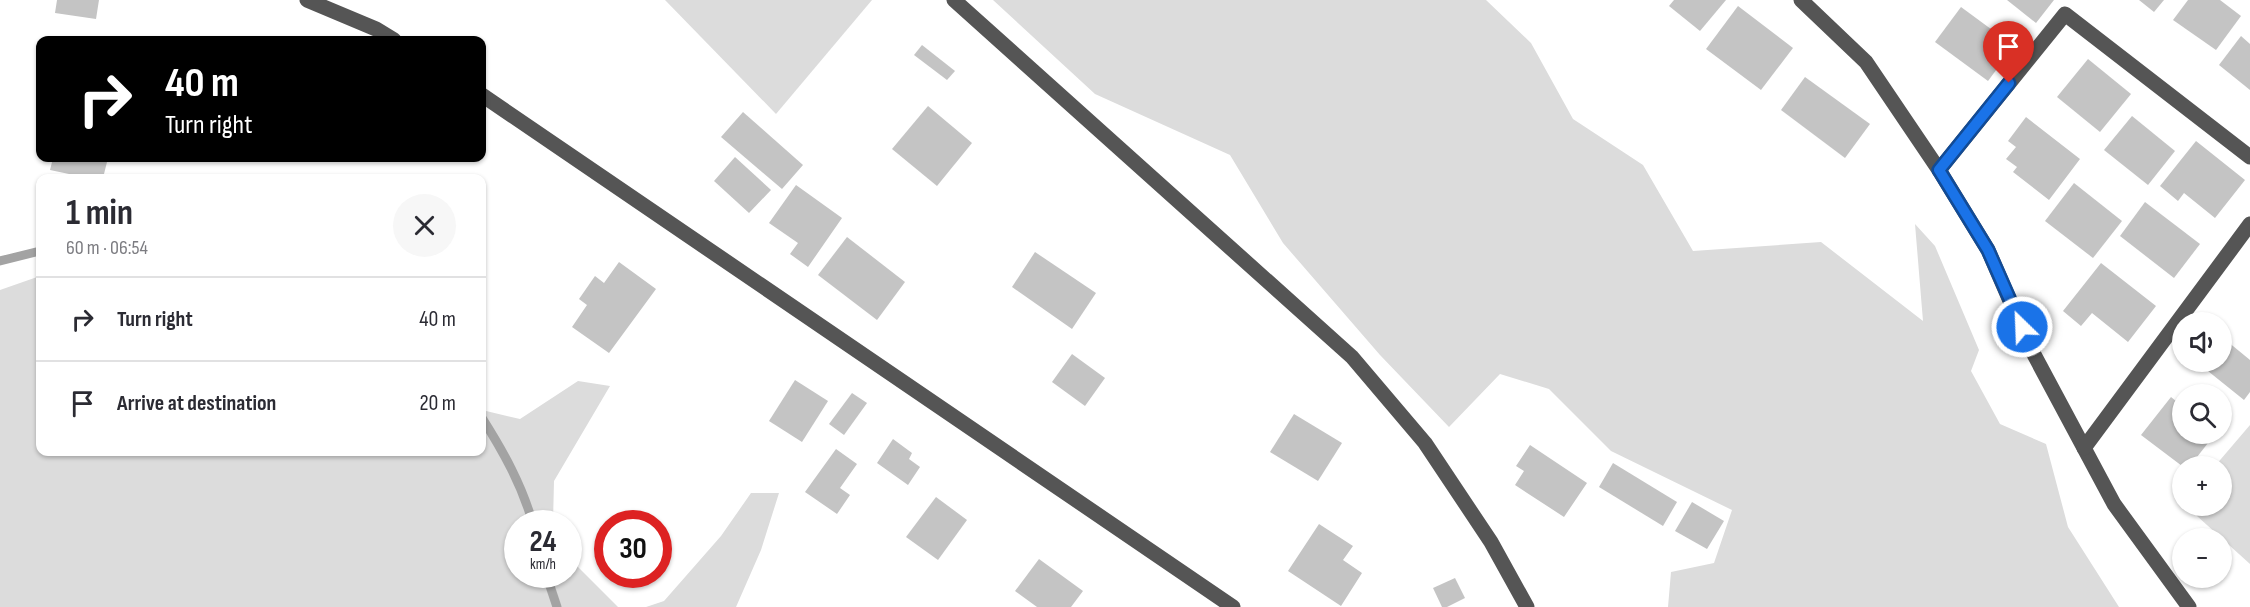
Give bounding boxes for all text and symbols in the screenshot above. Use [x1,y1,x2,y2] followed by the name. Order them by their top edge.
[1983,21,2034,83] pin
[1992,30,2025,63] icon: arrive
[165,58,239,109] text: 40 m
[66,60,144,138] icon: right
[165,109,252,141] text: Turn right
[66,192,133,235] text: 1 min
[393,194,456,257] button: close
[66,236,148,260] text: 60 m · 06:54
[1990,295,2054,359] position arrow
[66,303,99,336] icon: right
[117,306,193,333] text: Turn right
[419,306,456,333] text: 40 m
[2172,312,2232,588] map controls
[2172,312,2232,372] button: sound
[2172,384,2232,444] button: search
[66,387,99,420] icon: arrive
[117,390,276,417] text: Arrive at destination
[420,390,456,417] text: 20 m
[2172,456,2232,516] button: +
[594,510,672,588] speed limit sign: 30
[530,524,556,560] text: 24
[2172,528,2232,588] button: −
[530,555,556,574] text: km/h

